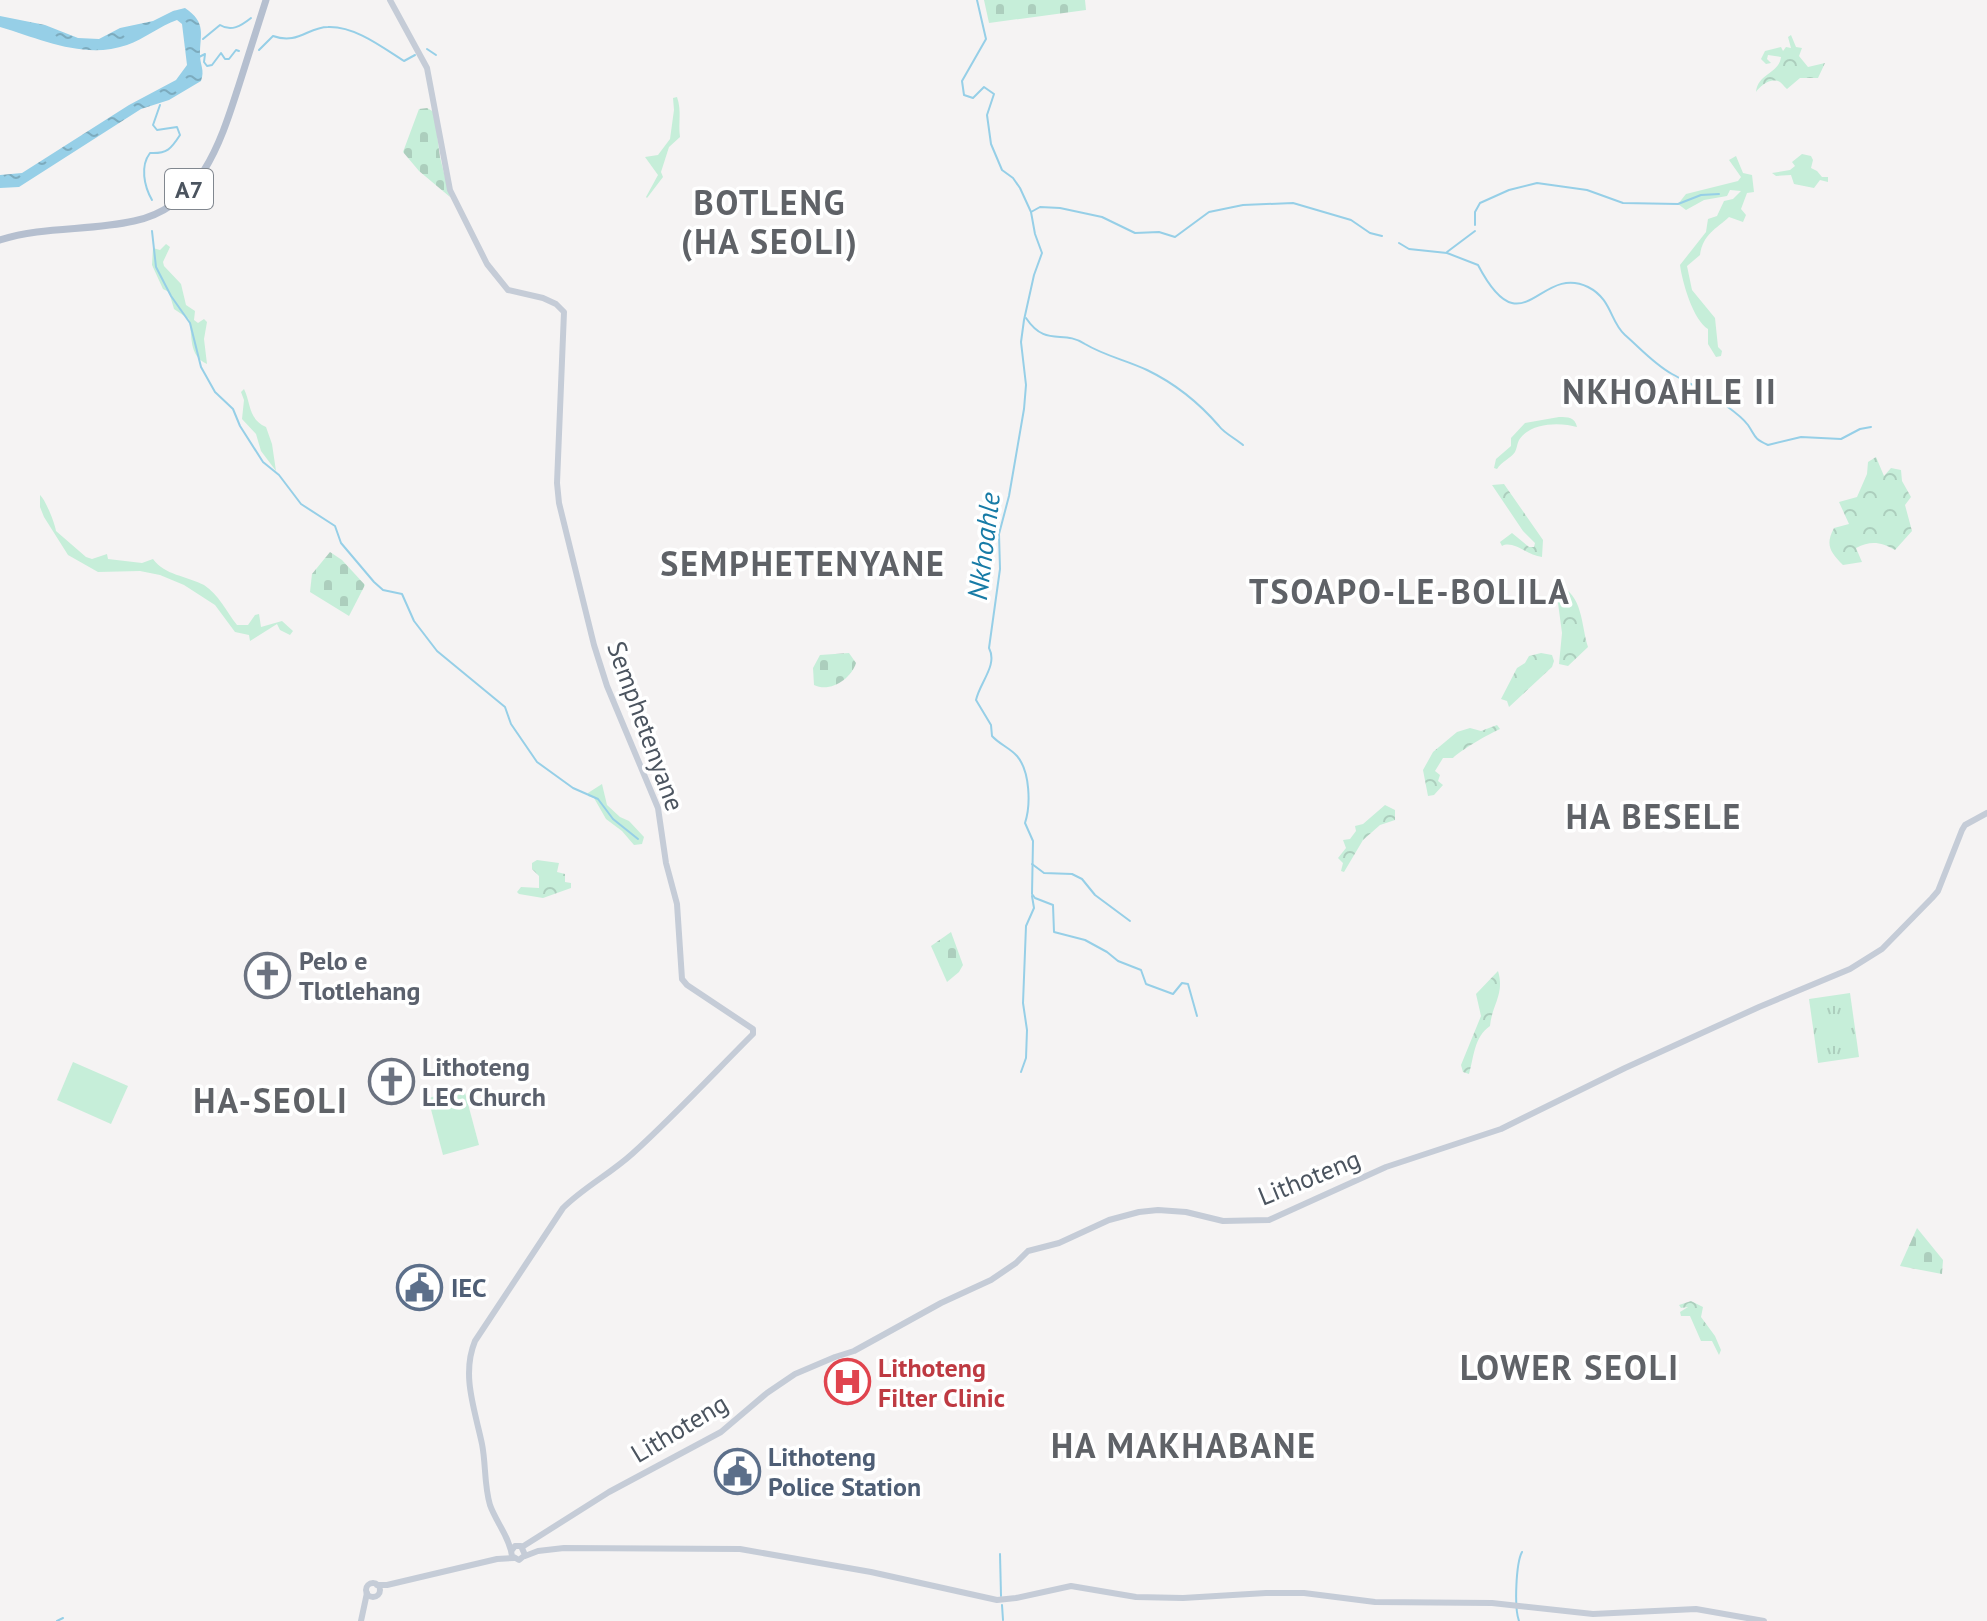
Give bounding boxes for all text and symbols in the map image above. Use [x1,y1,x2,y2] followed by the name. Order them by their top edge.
[165,169,213,209] road number: A7
[681,180,859,263] district label: BOTLENG (HA SEOLI)
[1562,369,1778,413] district label: NKHOAHLE II
[958,490,1008,602] water label: Nkhoahle
[660,541,946,585] district label: SEMPHETENYANE
[1249,569,1571,613] district label: TSOAPO-LE-BOLILA
[600,637,692,815] street label: Semphetenyane
[1566,794,1742,838] district label: HA BESELE
[299,944,420,1007] place label: Pelo e Tlotlehang
[244,951,292,999] church icon: Pelo e Tlotlehang
[422,1050,546,1113] place label: Lithoteng LEC Church
[367,1057,415,1105] church icon: Lithoteng LEC Church
[193,1078,349,1122] district label: HA-SEOLI
[1253,1142,1365,1212] street label: Lithoteng
[396,1263,444,1311] public building icon: IEC
[451,1271,487,1304] place label: IEC
[1460,1345,1680,1389] district label: LOWER SEOLI
[878,1351,1005,1414] place label: Lithoteng Filter Clinic
[823,1358,871,1406] hospital icon: Lithoteng Filter Clinic
[625,1386,733,1470] street label: Lithoteng
[1051,1423,1317,1467] district label: HA MAKHABANE
[768,1440,921,1503] place label: Lithoteng Police Station
[713,1447,761,1495] public building icon: Lithoteng Police Station

